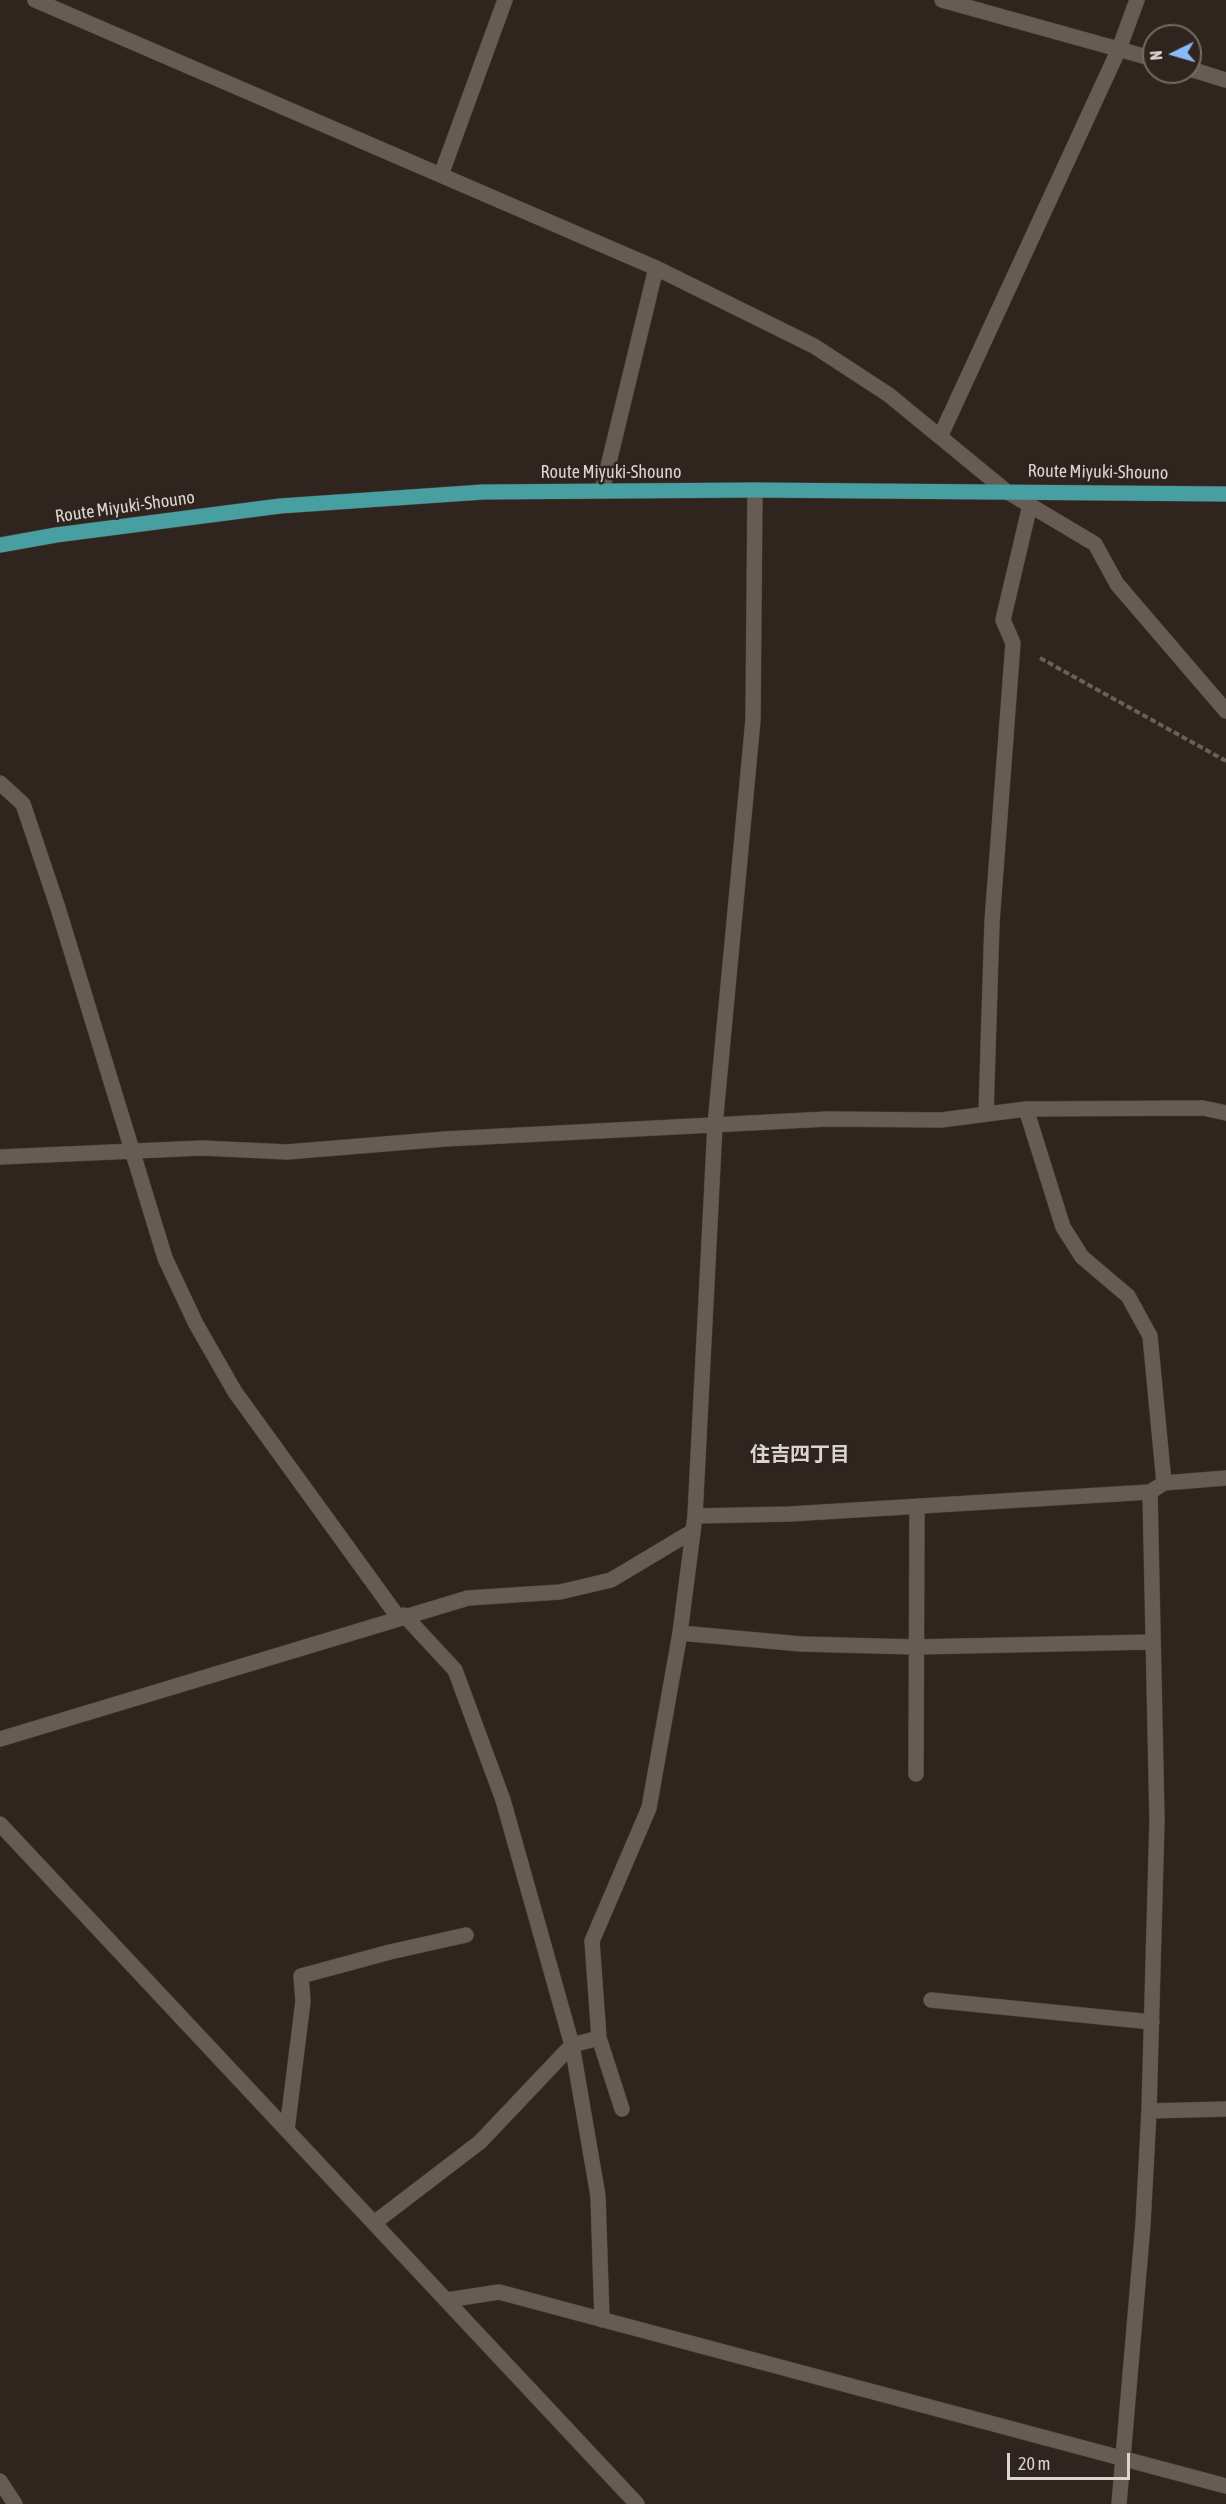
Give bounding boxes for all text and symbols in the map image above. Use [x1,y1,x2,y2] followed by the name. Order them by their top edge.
[1142,24,1202,84] north arrow
[1147,50,1165,61] text: N
[1027,460,1169,484] street label: Route Miyuki-Shouno
[541,461,681,483] street label: Route Miyuki-Shouno
[54,487,196,527] street label: Route Miyuki-Shouno
[750,1443,850,1467] district label: 住吉四丁目
[1010,2441,1133,2479] scale bar
[1018,2453,1050,2474] text: 20 m

